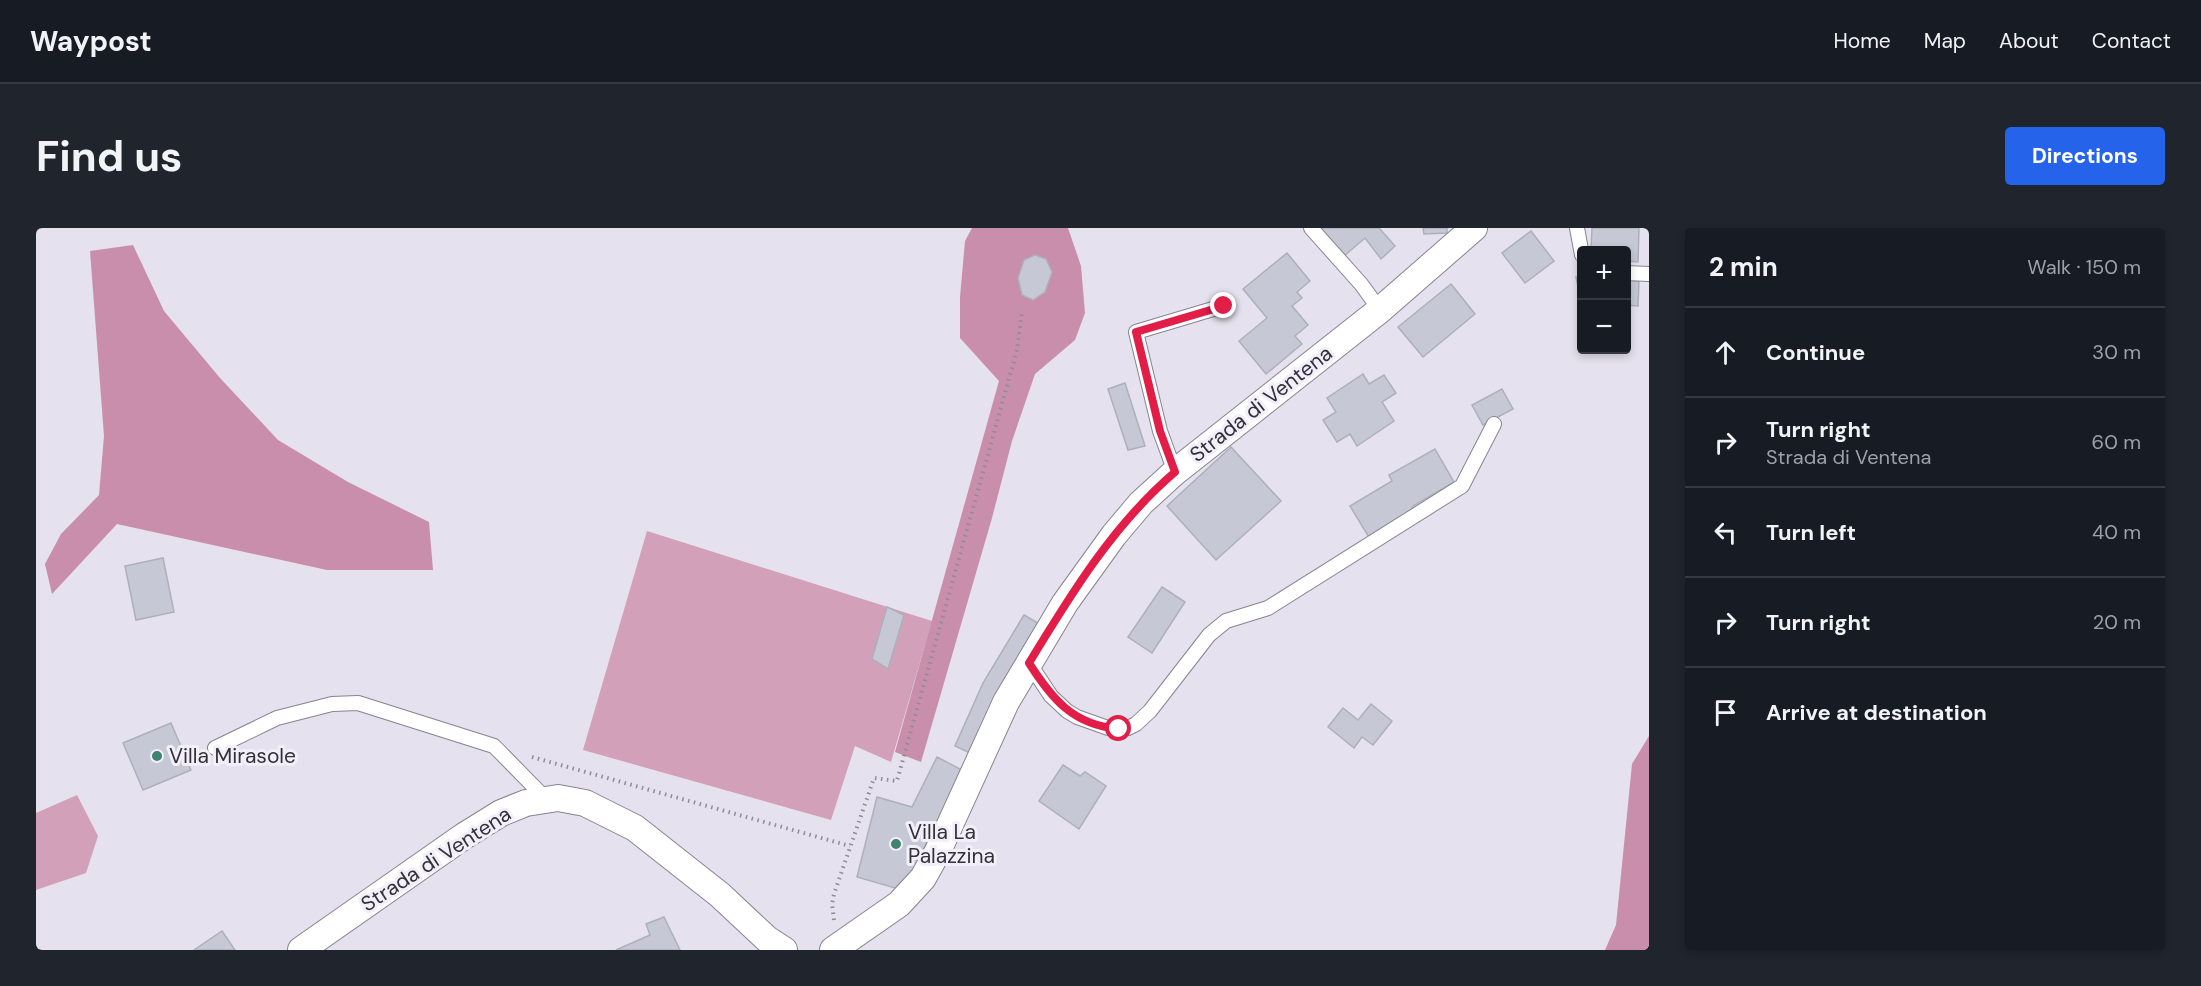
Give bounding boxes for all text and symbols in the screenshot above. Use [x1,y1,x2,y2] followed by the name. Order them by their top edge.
[30,23,152,60] text: Waypost
[1833,27,1891,55] text: Home
[1924,27,1966,55] text: Map
[1999,27,2059,55] text: About
[2092,27,2171,55] text: Contact
[2005,127,2165,185] button: Directions
[36,129,182,184] text: Find us
[1577,246,1631,354] map controls
[1577,246,1631,300] button: +
[1709,250,1778,284] text: 2 min
[2027,254,2141,280] text: Walk · 150 m
[1210,292,1236,318] route end
[1577,300,1631,354] button: −
[1709,336,1742,369] icon: ahead
[1766,338,1865,367] text: Continue
[2092,339,2141,365] text: 30 m
[1184,340,1338,468] street label: Strada di Ventena
[1766,415,1871,444] text: Turn right
[1709,426,1742,459] icon: right
[2092,429,2141,455] text: 60 m
[1766,444,1931,470] text: Strada di Ventena
[1709,516,1742,549] icon: left
[1766,518,1856,547] text: Turn left
[2092,519,2141,545] text: 40 m
[1709,606,1742,639] icon: right
[1766,608,1871,637] text: Turn right
[2093,609,2141,635] text: 20 m
[1709,696,1742,729] icon: arrive
[1766,698,1987,727] text: Arrive at destination
[1105,715,1131,741] route start
[169,742,296,770] place label: Villa Mirasole
[150,749,164,763] marker: Villa Mirasole
[356,800,516,918] street label: Strada di Ventena
[908,818,995,870] place label: Villa La Palazzina
[889,837,903,851] marker: Villa La Palazzina

